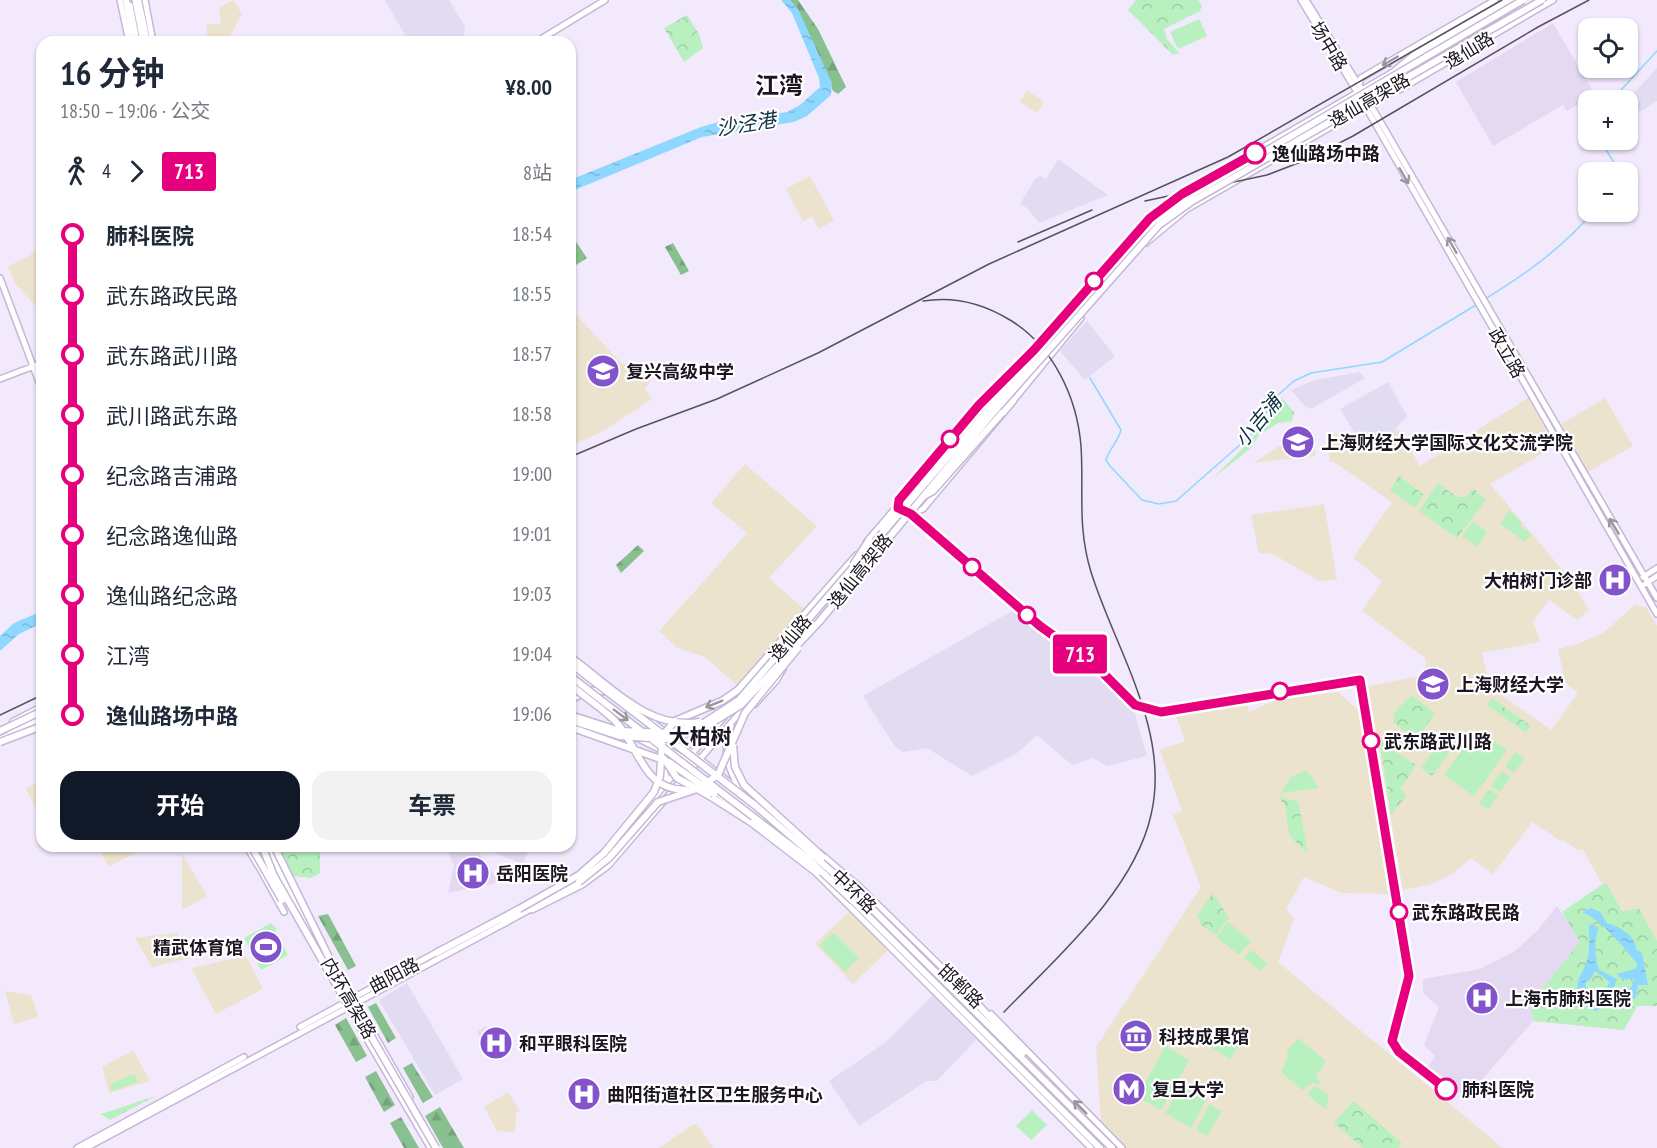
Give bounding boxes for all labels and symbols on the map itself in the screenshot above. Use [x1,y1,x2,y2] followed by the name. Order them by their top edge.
[1305,17,1353,75] street label: 场中路
[1440,26,1498,74] street label: 逸仙路
[1382,55,1399,67] one-way arrow
[1324,68,1414,132] street label: 逸仙高架路
[755,70,803,101] district label: 江湾
[714,106,781,142] water label: 沙泾港
[1244,142,1266,164] marker: 逸仙路场中路
[1272,142,1380,165] place label: 逸仙路场中路
[1398,167,1410,184] one-way arrow
[1446,237,1458,254] one-way arrow
[1085,272,1103,290] unlabelled marker
[1484,324,1530,382] street label: 政立路
[585,353,621,389] school or university icon: 复兴高级中学
[626,360,734,383] place label: 复兴高级中学
[1229,387,1289,452] water label: 小吉浦
[1280,424,1316,460] school or university icon: 上海财经大学国际文化交流学院
[941,430,959,448] unlabelled marker
[1321,431,1573,454] place label: 上海财经大学国际文化交流学院
[1607,518,1619,535] one-way arrow
[823,529,897,613] street label: 逸仙高架路
[963,558,981,576] unlabelled marker
[1597,562,1633,598] hospital icon: 大柏树门诊部
[1484,569,1592,592] place label: 大柏树门诊部
[1018,606,1036,624] unlabelled marker
[764,610,816,666] street label: 逸仙路
[1046,634,1114,674] line badge: 713
[1415,666,1451,702] school or university icon: 上海财经大学
[1456,673,1564,696] place label: 上海财经大学
[1271,682,1289,700] unlabelled marker
[706,699,724,710] one-way arrow
[612,708,628,721] one-way arrow
[669,723,732,750] district label: 大柏树
[1384,730,1492,753] place label: 武东路武川路
[1362,732,1380,750] marker: 武东路武川路
[455,855,491,891] hospital icon: 岳阳医院
[496,862,568,885] place label: 岳阳医院
[827,864,881,918] street label: 中环路
[1412,901,1520,924] place label: 武东路政民路
[1390,903,1408,921] marker: 武东路政民路
[248,929,284,965] sports icon: 精武体育馆
[153,936,243,959] place label: 精武体育馆
[365,952,423,998] street label: 曲阳路
[317,953,381,1043] street label: 内环高架路
[934,959,988,1013] street label: 邯郸路
[1464,980,1500,1016] hospital icon: 上海市肺科医院
[1505,987,1631,1010] place label: 上海市肺科医院
[1118,1018,1154,1054] museum icon: 科技成果馆
[478,1025,514,1061] hospital icon: 和平眼科医院
[1159,1025,1249,1048] place label: 科技成果馆
[519,1032,627,1055] place label: 和平眼科医院
[1111,1071,1147,1107] metro station icon: 复旦大学
[566,1076,602,1112] hospital icon: 曲阳街道社区卫生服务中心
[1152,1078,1224,1101] place label: 复旦大学
[1435,1078,1457,1100] marker: 肺科医院
[1462,1078,1534,1101] place label: 肺科医院
[607,1083,823,1106] place label: 曲阳街道社区卫生服务中心
[1073,1099,1088,1114] one-way arrow

